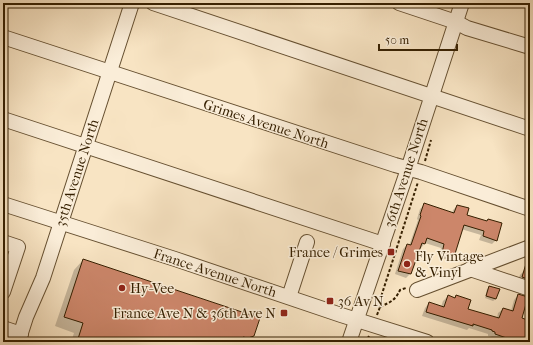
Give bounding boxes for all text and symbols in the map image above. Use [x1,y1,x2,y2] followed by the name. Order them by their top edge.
[379,26,457,52] scale bar
[385,33,409,47] text: 50 m
[201,96,331,152] street label: Grimes Avenue North
[380,116,432,230] street label: 36th Avenue North
[52,117,102,229] street label: 35th Avenue North
[289,244,383,261] place label: France / Grimes
[151,245,279,301] street label: France Avenue North
[386,247,396,257] marker: France / Grimes
[415,248,484,281] place label: Fly Vintage & Vinyl
[402,259,412,269] marker: Fly Vintage & Vinyl
[130,280,174,297] place label: Hy-Vee
[117,283,127,293] marker: Hy-Vee
[338,293,384,310] place label: 36 Av N
[325,296,335,306] marker: 36 Av N
[113,305,276,322] place label: France Ave N & 36th Ave N
[279,308,289,318] marker: France Ave N & 36th Ave N

